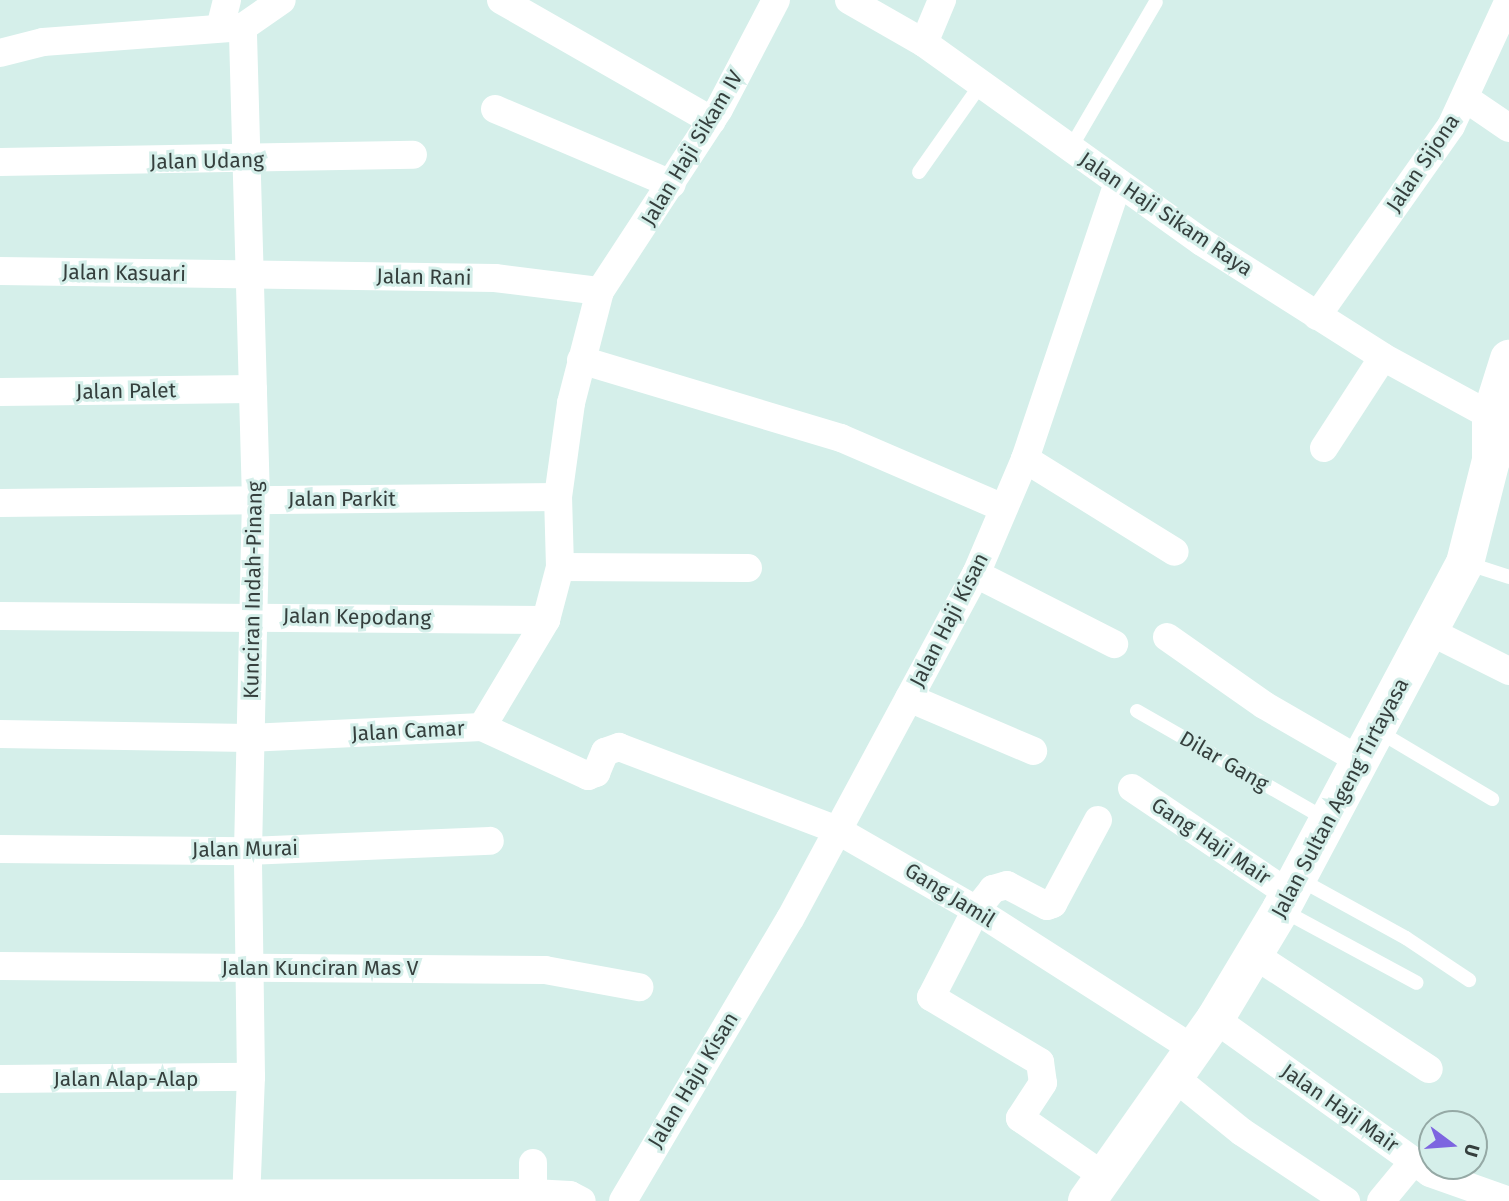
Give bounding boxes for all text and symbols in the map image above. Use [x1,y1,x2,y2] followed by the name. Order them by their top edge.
[636,66,748,230] street label: Jalan Haji Sikam IV
[1381,109,1465,217] street label: Jalan Sijona
[150,147,264,175] street label: Jalan Udang
[1075,147,1257,281] street label: Jalan Haji Sikam Raya
[62,259,186,287] street label: Jalan Kasuari
[376,264,472,290] street label: Jalan Rani
[76,378,176,404] street label: Jalan Palet
[239,481,267,699] street label: Kunciran Indah-Pinang
[288,486,396,512] street label: Jalan Parkit
[904,549,994,691] street label: Jalan Haji Kisan
[283,603,431,631] street label: Jalan Kepodang
[1266,674,1414,922] street label: Jalan Sultan Ageng Tirtayasa
[351,715,465,747] street label: Jalan Camar
[1175,725,1273,797] street label: Dilar Gang
[1147,792,1275,890] street label: Gang Haji Mair
[192,835,298,863] street label: Jalan Murai
[900,857,1000,933] street label: Gang Jamil
[222,955,418,981] street label: Jalan Kunciran Mas V
[643,1008,743,1152] street label: Jalan Haju Kisan
[1276,1058,1404,1158] street label: Jalan Haji Mair
[53,1066,199,1092] street label: Jalan Alap-Alap
[1418,1110,1488,1180] north arrow
[1459,1141,1485,1159] text: U

